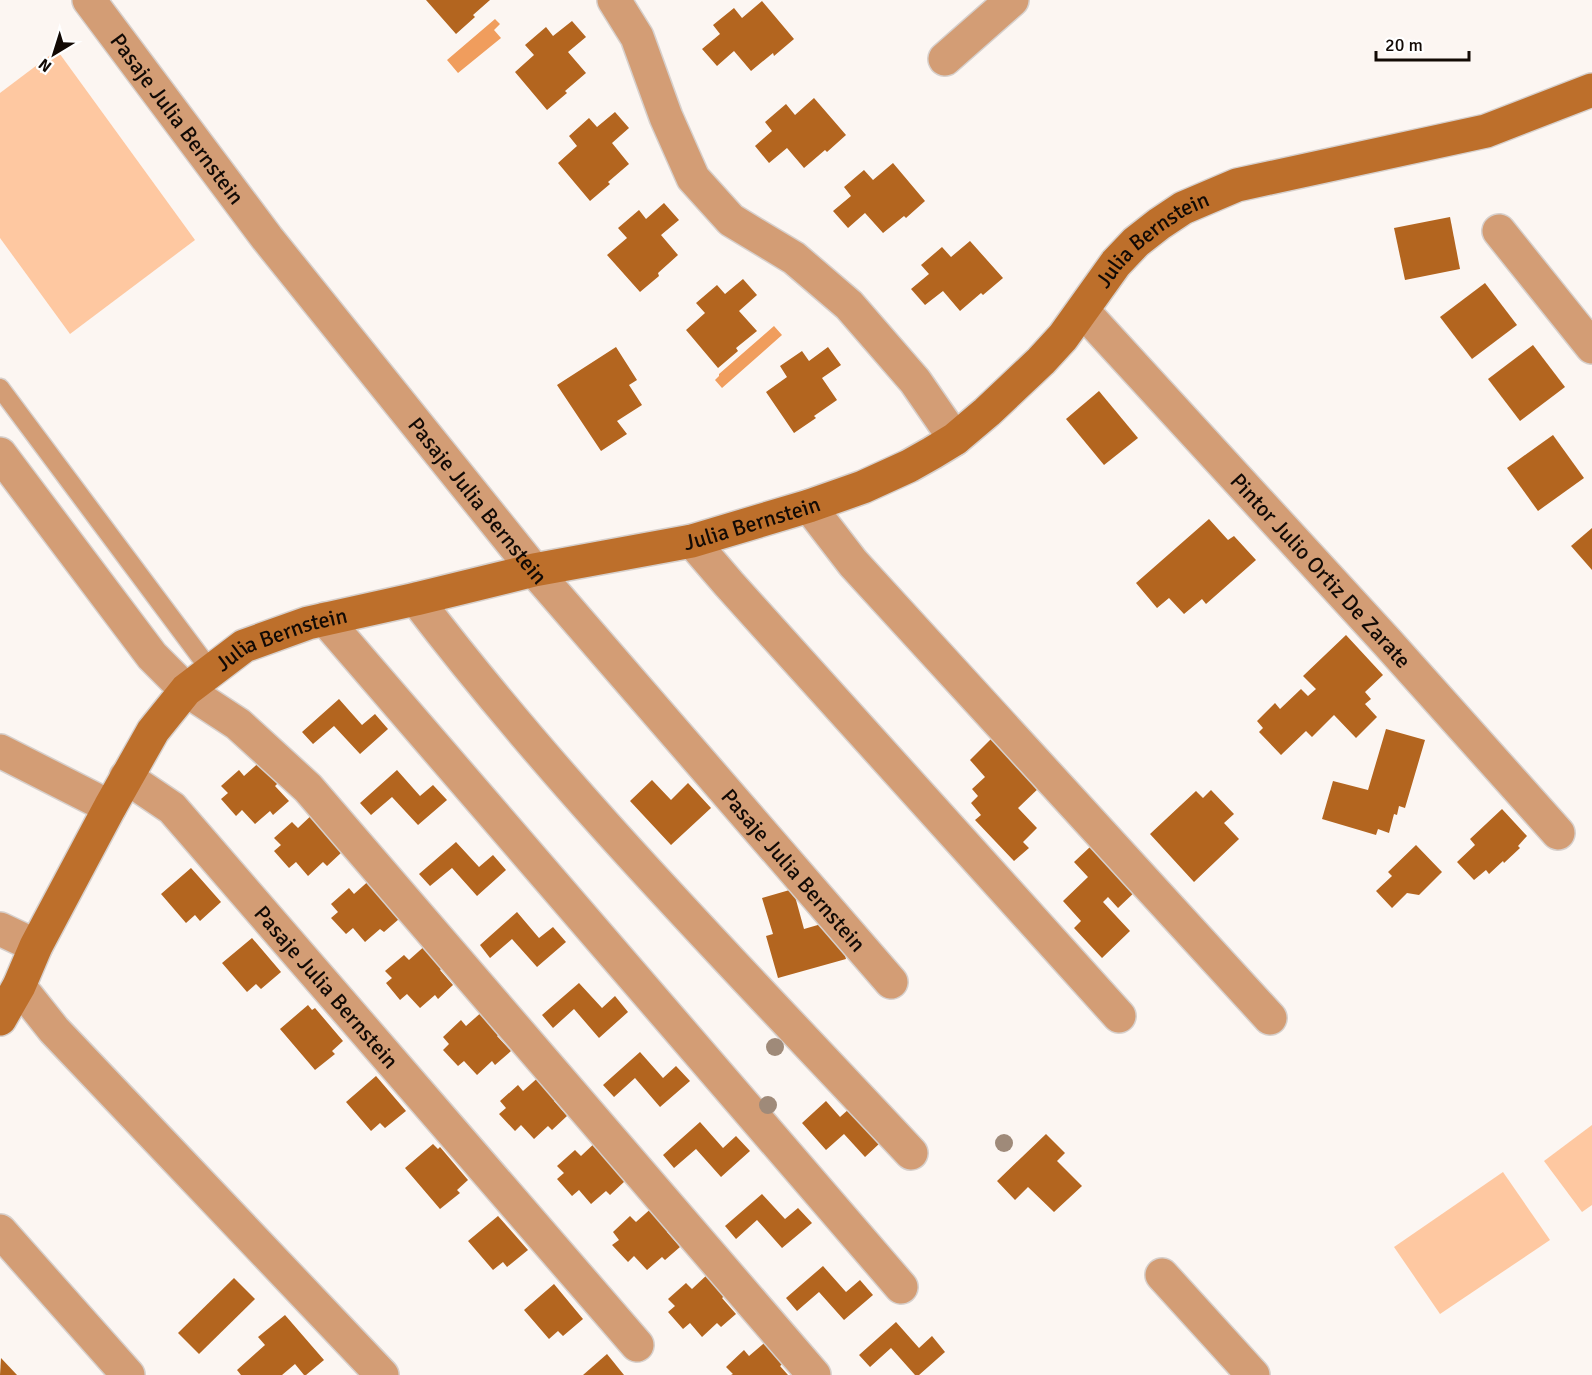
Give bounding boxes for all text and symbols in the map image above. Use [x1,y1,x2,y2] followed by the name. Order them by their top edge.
[24,24,84,84] north arrow
[1376,24,1469,62] scale bar
[105,28,250,210] street label: Pasaje Julia Bernstein
[1385,34,1423,56] text: 20 m
[35,54,56,76] text: N
[1090,186,1213,293] street label: Julia Bernstein
[402,412,553,590] street label: Pasaje Julia Bernstein
[1224,467,1417,674] street label: Pintor Julio Ortiz De Zarate
[682,490,824,556] street label: Julia Bernstein
[210,602,350,677] street label: Julia Bernstein
[716,783,871,957] street label: Pasaje Julia Bernstein
[249,900,404,1074] street label: Pasaje Julia Bernstein

